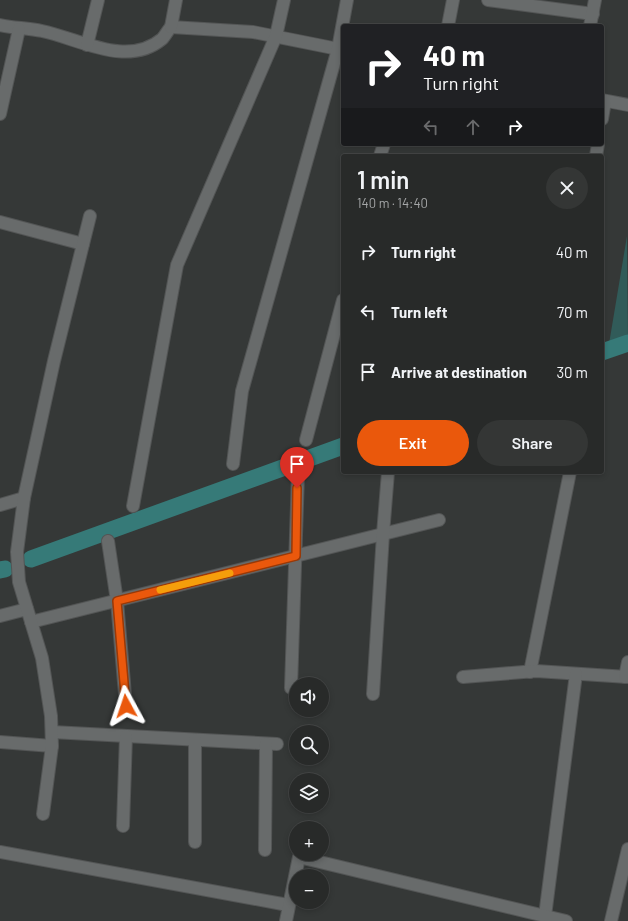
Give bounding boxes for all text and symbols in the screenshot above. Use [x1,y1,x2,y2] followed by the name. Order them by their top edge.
[423,38,485,72] text: 40 m
[357,40,409,92] icon: right
[423,72,499,94] text: Turn right
[420,116,442,138] icon: left
[462,116,484,138] icon: ahead
[504,116,526,138] icon: right
[357,165,409,194] text: 1 min
[546,167,588,209] button: close
[357,195,428,211] text: 140 m · 14:40
[357,241,379,263] icon: right
[391,243,456,261] text: Turn right
[556,243,588,261] text: 40 m
[357,301,379,323] icon: left
[391,303,447,321] text: Turn left
[557,303,588,321] text: 70 m
[357,361,379,383] icon: arrive
[391,363,527,381] text: Arrive at destination
[556,363,588,381] text: 30 m
[357,420,469,466] button: Exit
[477,420,588,466] button: Share
[280,447,314,488] pin
[286,453,308,475] icon: arrive
[289,677,329,909] map controls
[289,677,329,717] button: sound
[105,685,147,727] position arrow
[289,725,329,765] button: search
[289,773,329,813] button: layers
[289,821,329,861] button: +
[289,869,329,909] button: −

